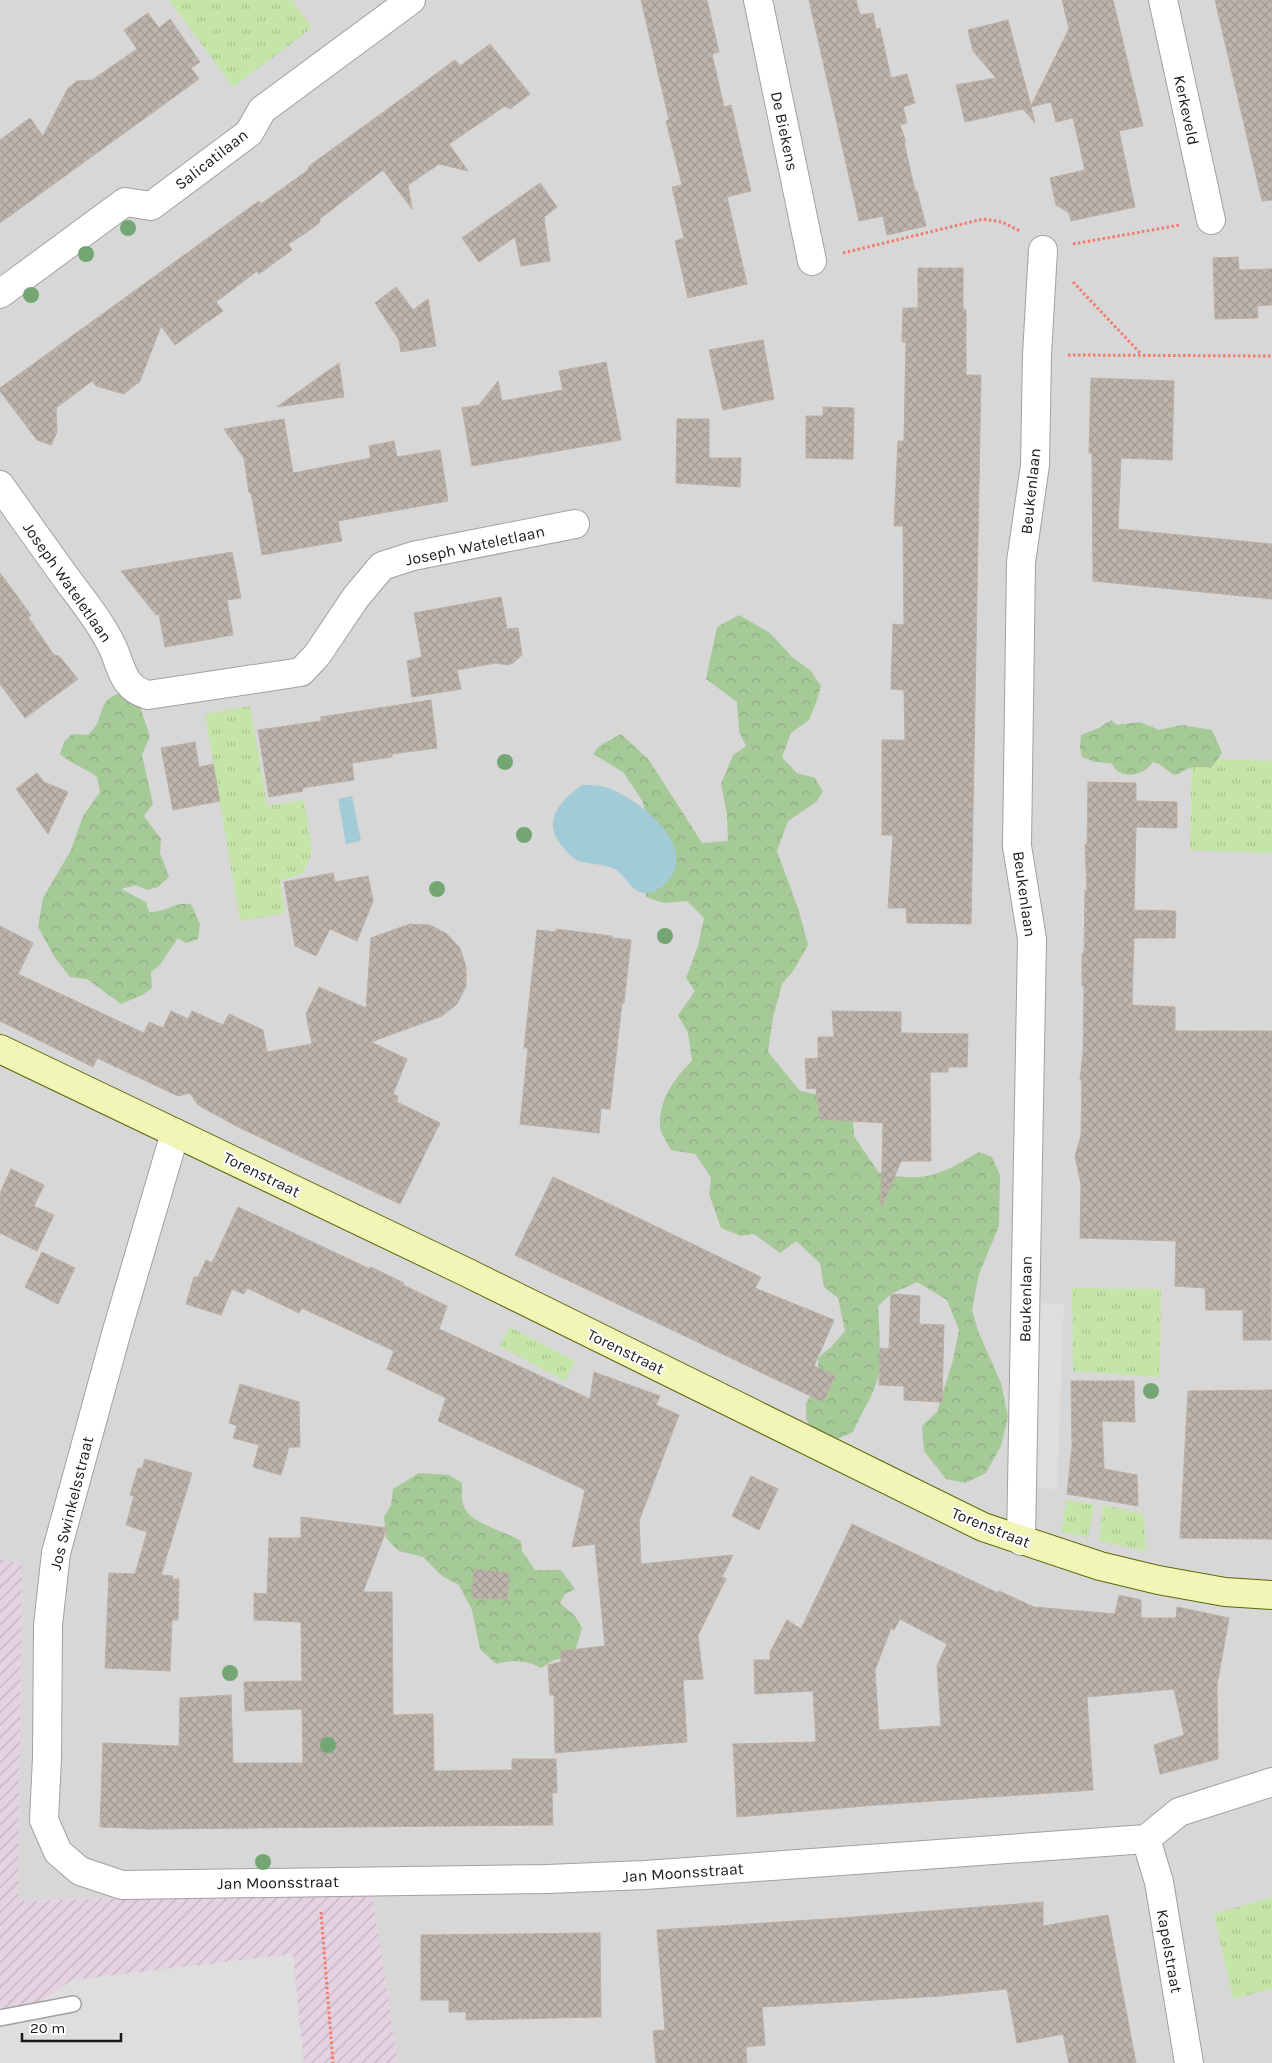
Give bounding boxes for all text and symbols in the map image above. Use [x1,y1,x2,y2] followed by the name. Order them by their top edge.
[1170,73,1203,147] street label: Kerkeveld
[767,90,802,173] street label: De Biekens
[171,125,252,194] street label: Salicatilaan
[1017,447,1044,535] street label: Beukenlaan
[19,519,116,646] street label: Joseph Wateletlaan
[404,521,546,570] street label: Joseph Wateletlaan
[1009,850,1040,938] street label: Beukenlaan
[220,1148,303,1201] street label: Torenstraat
[1015,1256,1036,1342] street label: Beukenlaan
[584,1325,667,1378] street label: Torenstraat
[46,1434,97,1572] street label: Jos Swinkelsstraat
[949,1503,1033,1552] street label: Torenstraat
[622,1859,744,1886] street label: Jan Moonsstraat
[217,1872,339,1893] street label: Jan Moonsstraat
[1153,1908,1186,1994] street label: Kapelstraat
[22,2010,121,2042] scale bar
[30,2019,65,2037] text: 20 m

